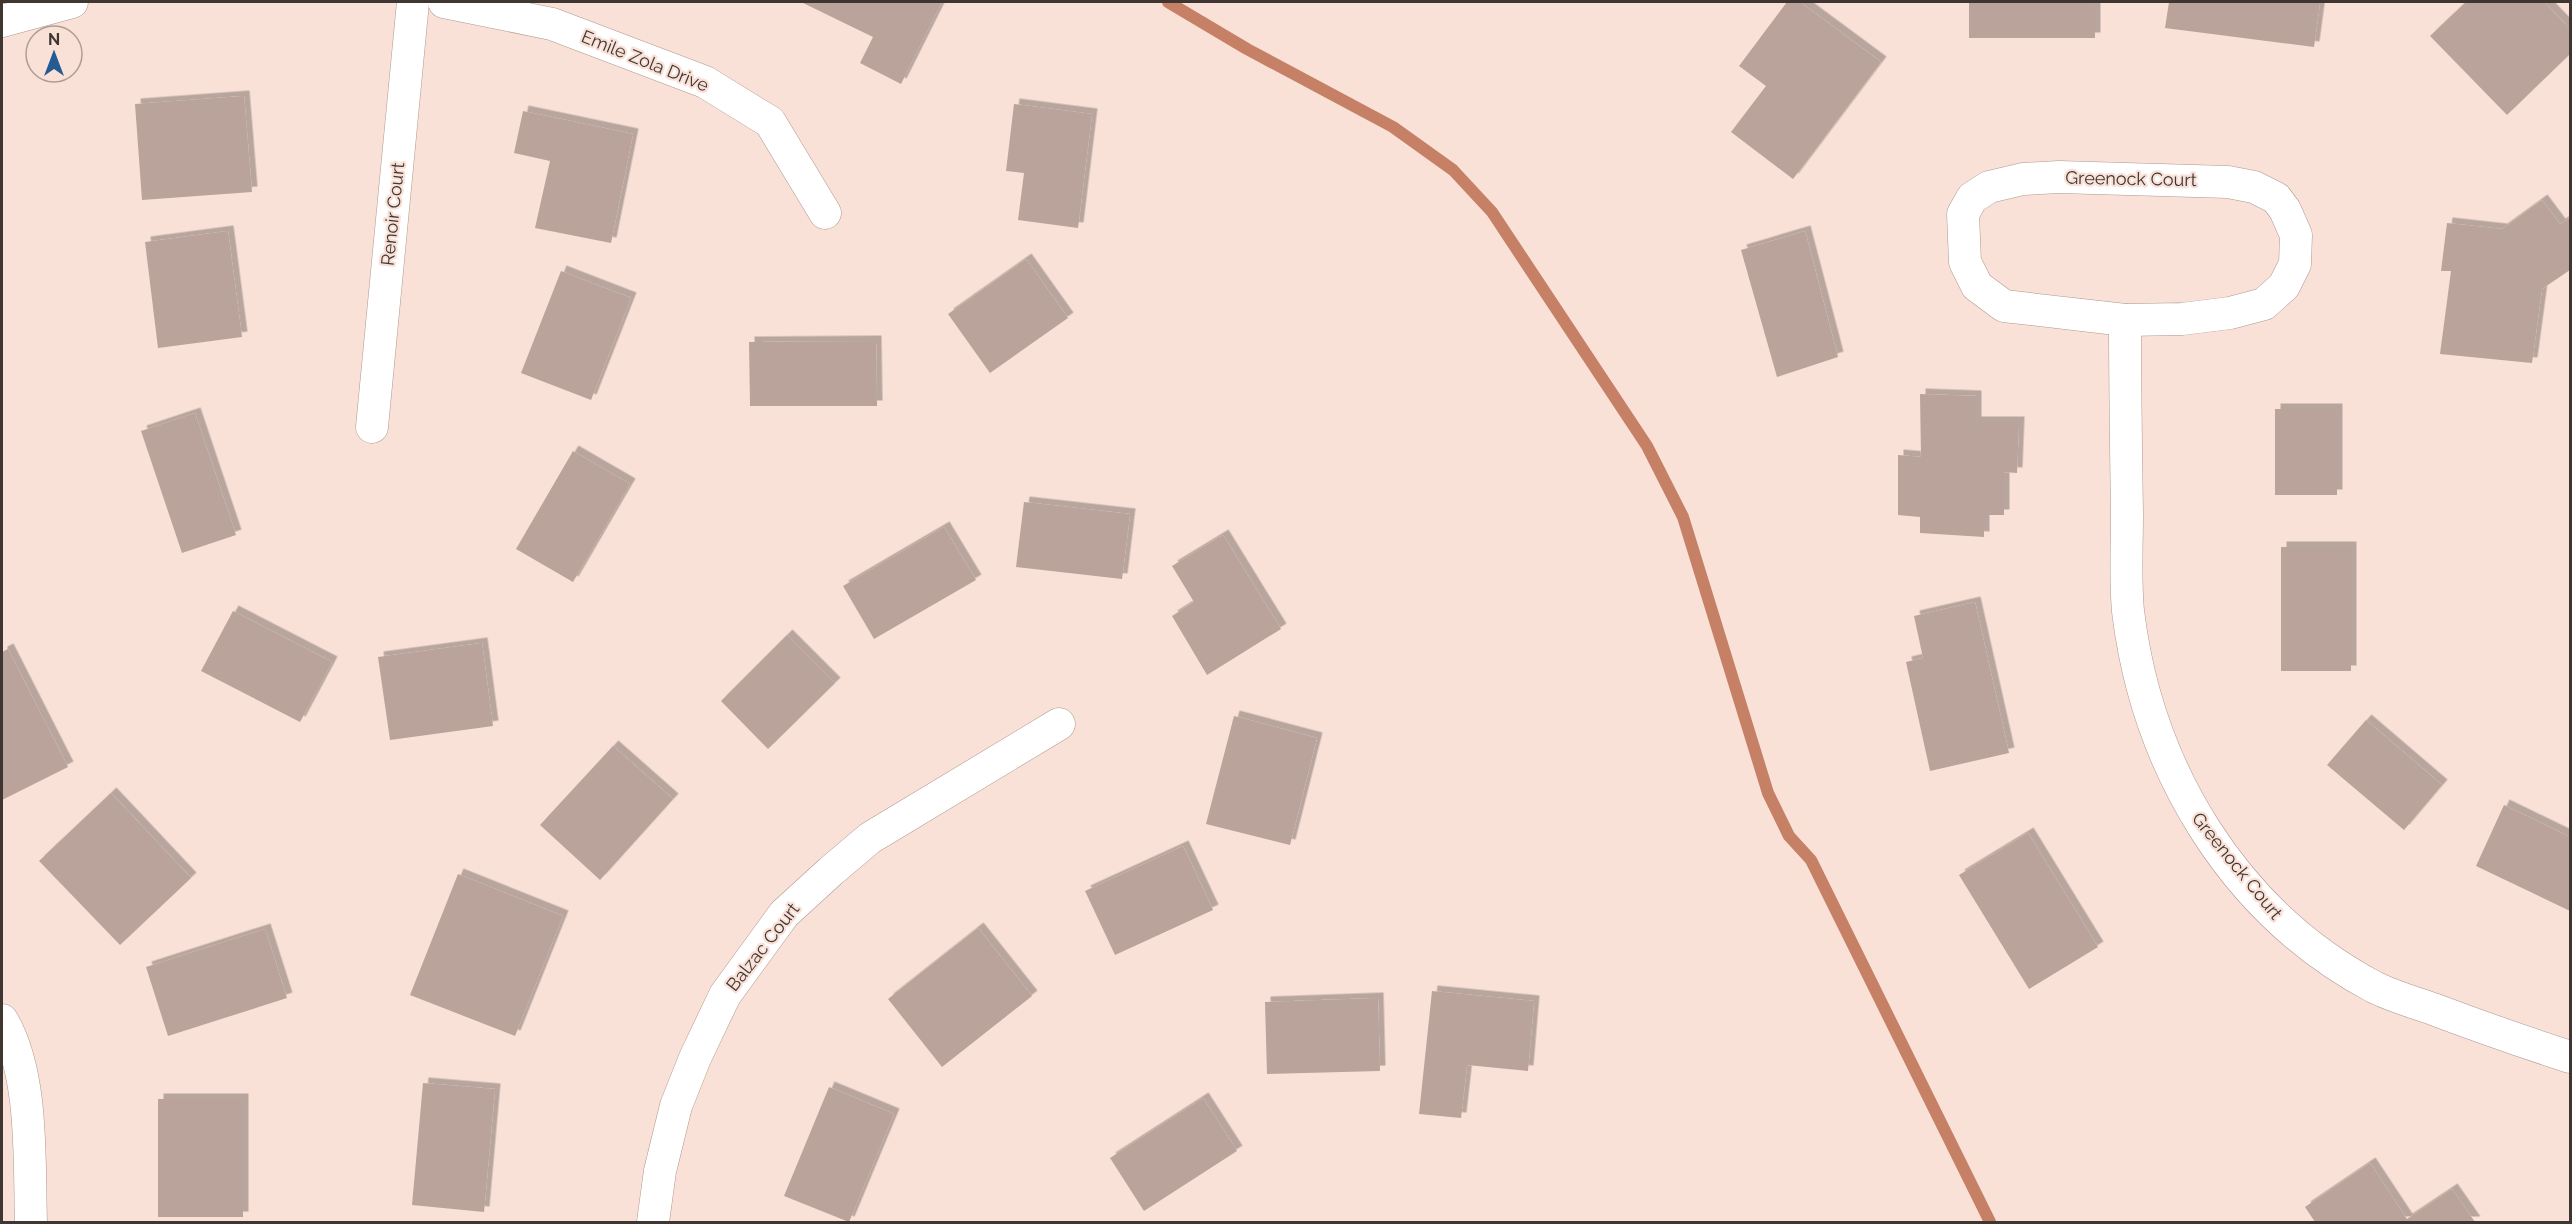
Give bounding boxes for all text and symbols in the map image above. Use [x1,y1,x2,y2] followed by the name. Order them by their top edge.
[24,24,84,84] north arrow
[578,25,712,96] street label: Emile Zola Drive
[48,30,60,49] text: N
[377,161,408,267] street label: Renoir Court
[2065,167,2197,190] street label: Greenock Court
[2188,808,2287,923] street label: Greenock Court
[722,898,803,995] street label: Balzac Court

